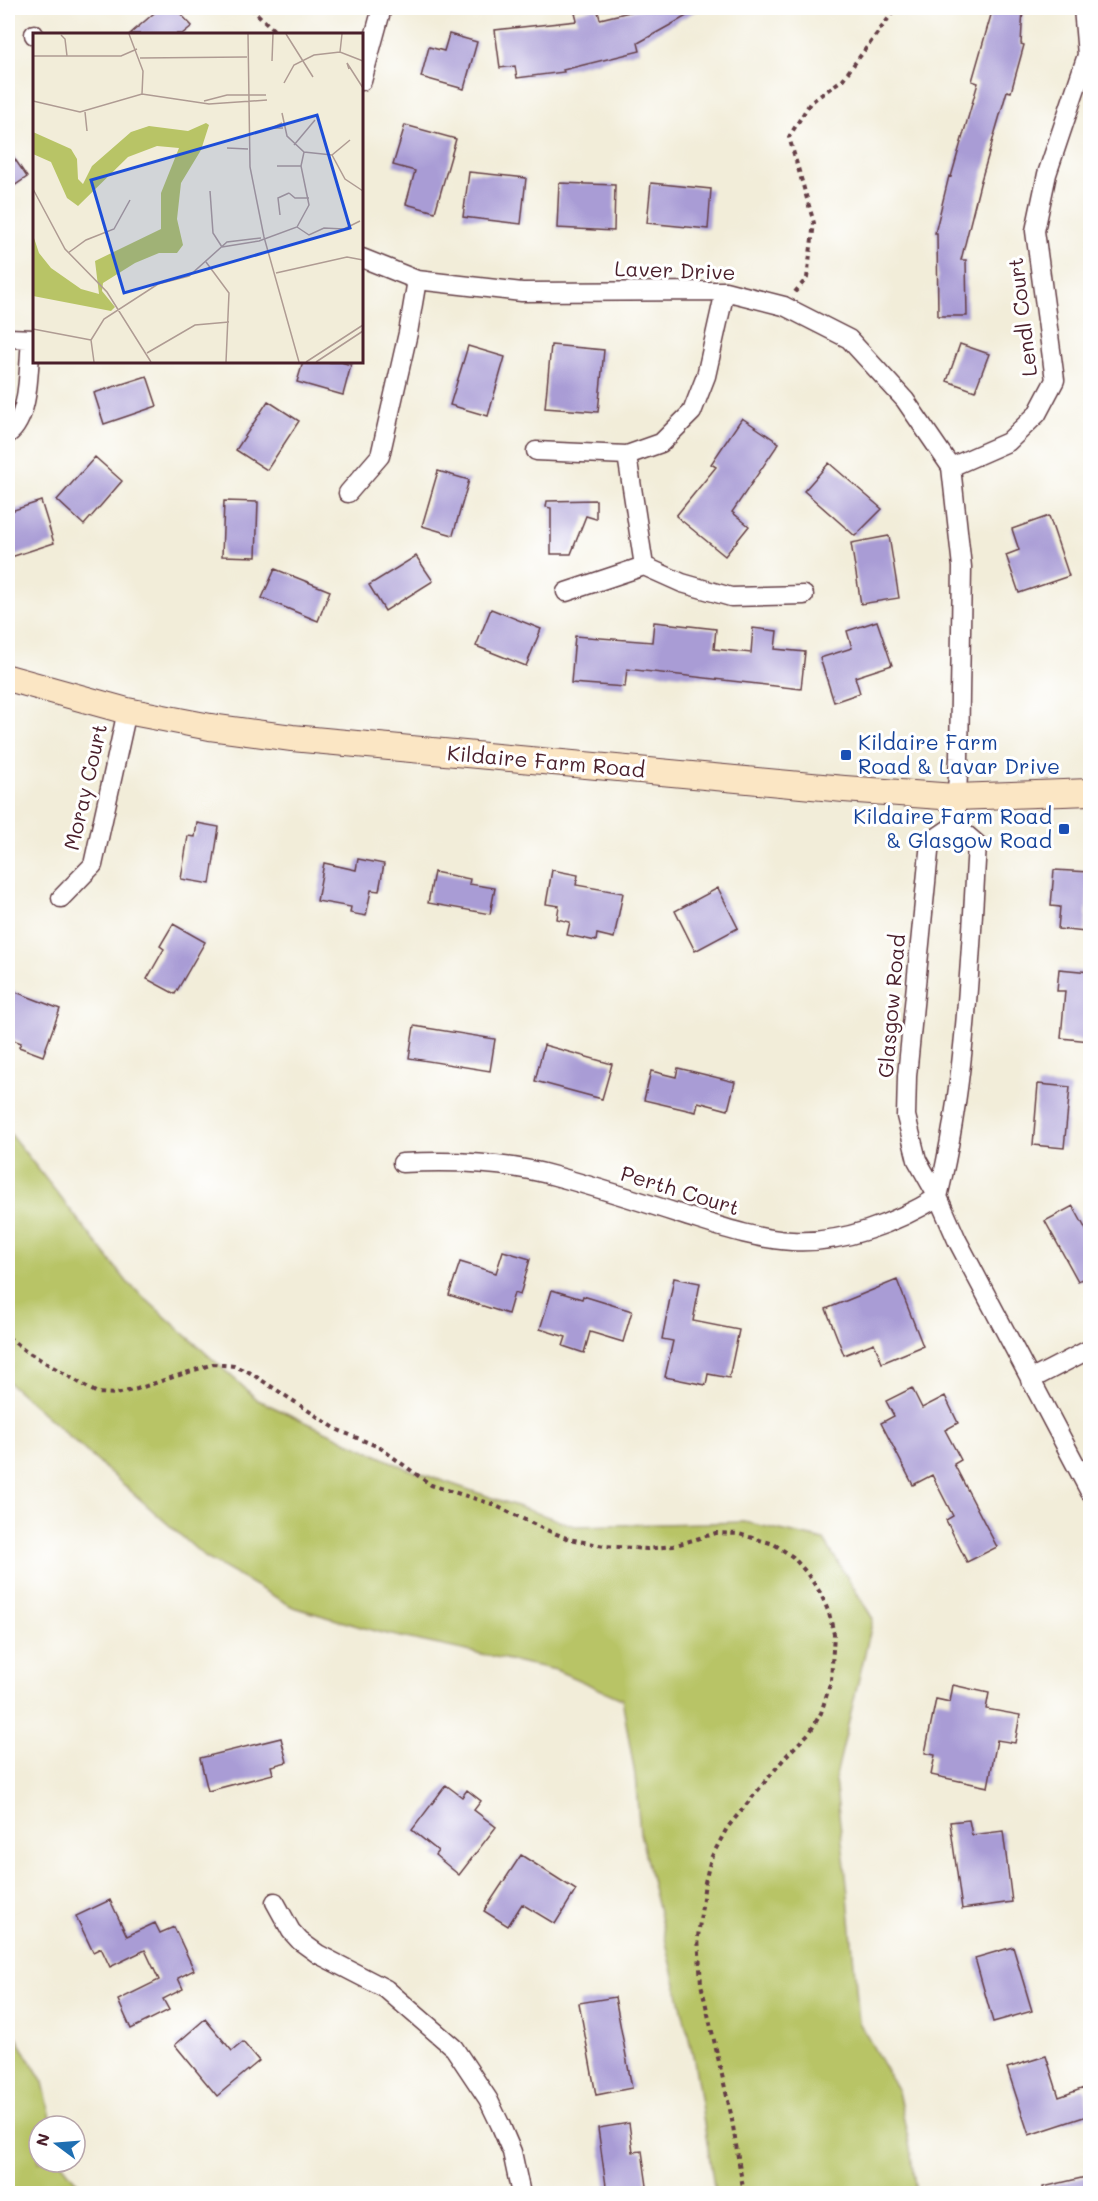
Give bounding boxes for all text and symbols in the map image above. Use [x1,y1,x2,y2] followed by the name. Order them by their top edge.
[33,33,363,363] inset map
[614,254,736,285] street label: Laver Drive
[1001,256,1042,378] street label: Lendl Court
[57,721,112,853] street label: Moray Court
[858,728,1060,779] place label: Kildaire Farm Road & Lavar Drive
[446,738,646,783] street label: Kildaire Farm Road
[839,748,853,762] marker: Kildaire Farm Road & Lavar Drive
[853,802,1052,853] place label: Kildaire Farm Road & Glasgow Road
[1057,822,1071,836] marker: Kildaire Farm Road & Glasgow Road
[871,933,910,1079] street label: Glasgow Road
[618,1159,743,1220] street label: Perth Court
[27,2114,87,2174] north arrow
[30,2131,54,2148] text: N

